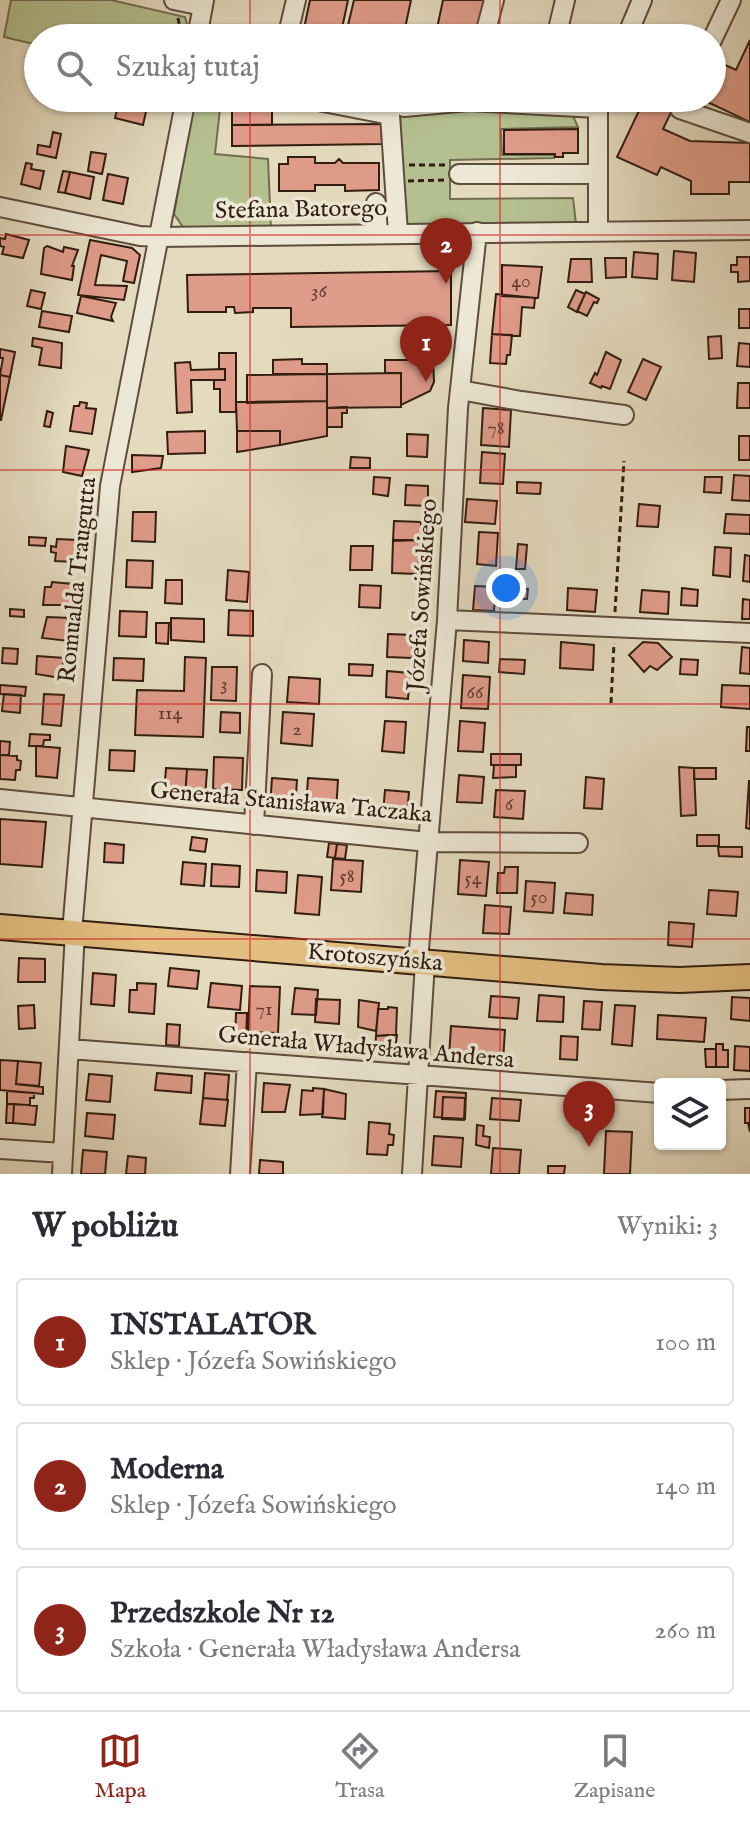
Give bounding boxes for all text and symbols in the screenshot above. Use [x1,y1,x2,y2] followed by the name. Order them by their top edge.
[24,24,726,112] search box
[52,46,96,90] icon: search
[116,49,260,87] text: Szukaj tutaj
[215,193,387,227] street label: Stefana Batorego
[420,218,472,284] pin: 2
[511,269,531,294] house number: 40
[311,279,328,304] house number: 36
[400,316,452,382] pin: 1
[487,416,505,441] house number: 78
[52,475,104,684] street label: Romualda Traugutta
[401,498,445,695] street label: Józefa Sowińskiego
[486,568,526,608] your location
[220,672,228,697] house number: 3
[467,680,484,705] house number: 66
[158,701,183,726] house number: 114
[292,717,302,742] house number: 2
[149,775,434,831] street label: Generała Stanisława Taczaka
[505,792,514,817] house number: 6
[339,864,355,889] house number: 58
[465,866,482,891] house number: 54
[531,885,548,910] house number: 50
[306,937,445,979] street label: Krotoszyńska
[256,997,272,1022] house number: 71
[217,1020,516,1076] street label: Generała Władysława Andersa
[654,1078,726,1150] map controls
[654,1078,726,1150] button: layers
[563,1081,615,1147] pin: 3
[32,1205,178,1248] text: W pobliżu
[617,1210,718,1243] text: Wyniki: 3
[110,1307,315,1345] text: INSTALATOR
[55,1326,65,1359] text: 1
[655,1326,716,1359] text: 100 m
[110,1345,396,1378] text: Sklep · Józefa Sowińskiego
[110,1451,224,1489] text: Moderna
[54,1470,66,1503] text: 2
[655,1470,716,1503] text: 140 m
[110,1489,396,1522] text: Sklep · Józefa Sowińskiego
[110,1595,335,1633] text: Przedszkole Nr 12
[55,1614,65,1647] text: 3
[654,1614,716,1647] text: 260 m
[110,1633,520,1666] text: Szkoła · Generała Władysława Andersa
[95,1729,146,1805] tab: Mapa
[335,1729,385,1805] tab: Trasa
[574,1729,655,1805] tab: Zapisane

